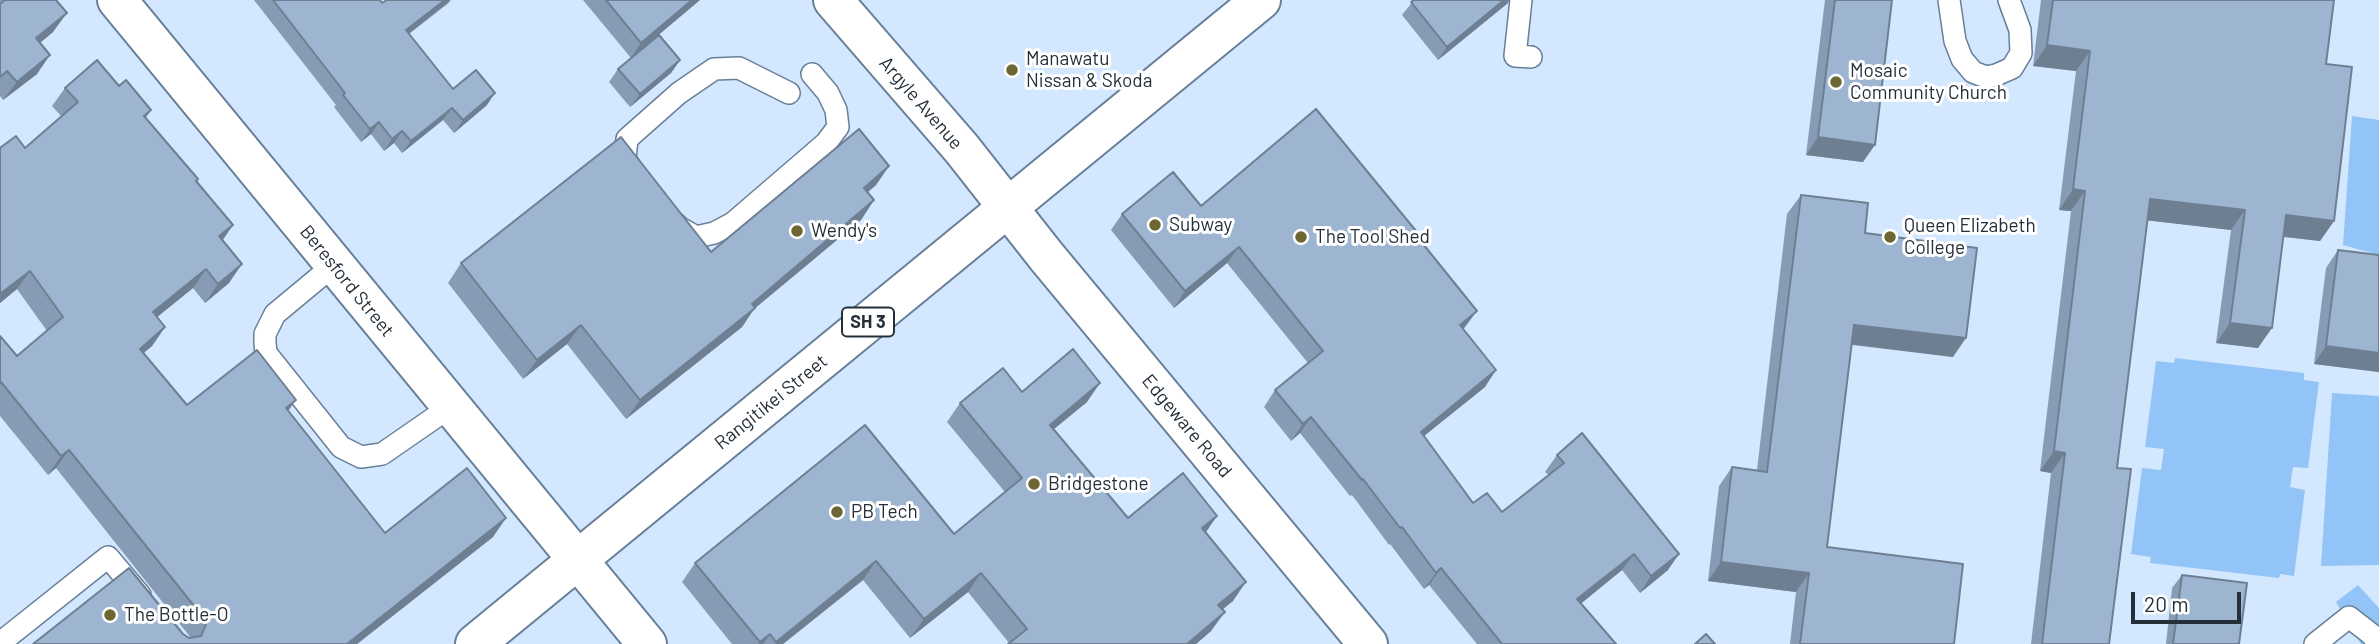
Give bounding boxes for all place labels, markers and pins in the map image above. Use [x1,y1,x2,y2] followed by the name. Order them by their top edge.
[1026,48,1152,92] place label: Manawatu Nissan & Skoda
[1850,60,2007,104] place label: Mosaic Community Church
[1004,62,1020,78] marker: Manawatu Nissan & Skoda
[1828,74,1844,90] marker: Mosaic Community Church
[1169,214,1232,236] place label: Subway
[1904,215,2036,259] place label: Queen Elizabeth College
[1147,217,1163,233] marker: Subway
[811,220,877,242] place label: Wendy's
[789,223,805,239] marker: Wendy's
[1315,226,1430,248] place label: The Tool Shed
[1293,229,1309,245] marker: The Tool Shed
[1882,229,1898,245] marker: Queen Elizabeth College
[1048,473,1149,495] place label: Bridgestone
[1026,476,1042,492] marker: Bridgestone
[851,501,918,523] place label: PB Tech
[829,504,845,520] marker: PB Tech
[124,604,229,626] place label: The Bottle-O
[102,607,118,623] marker: The Bottle-O

